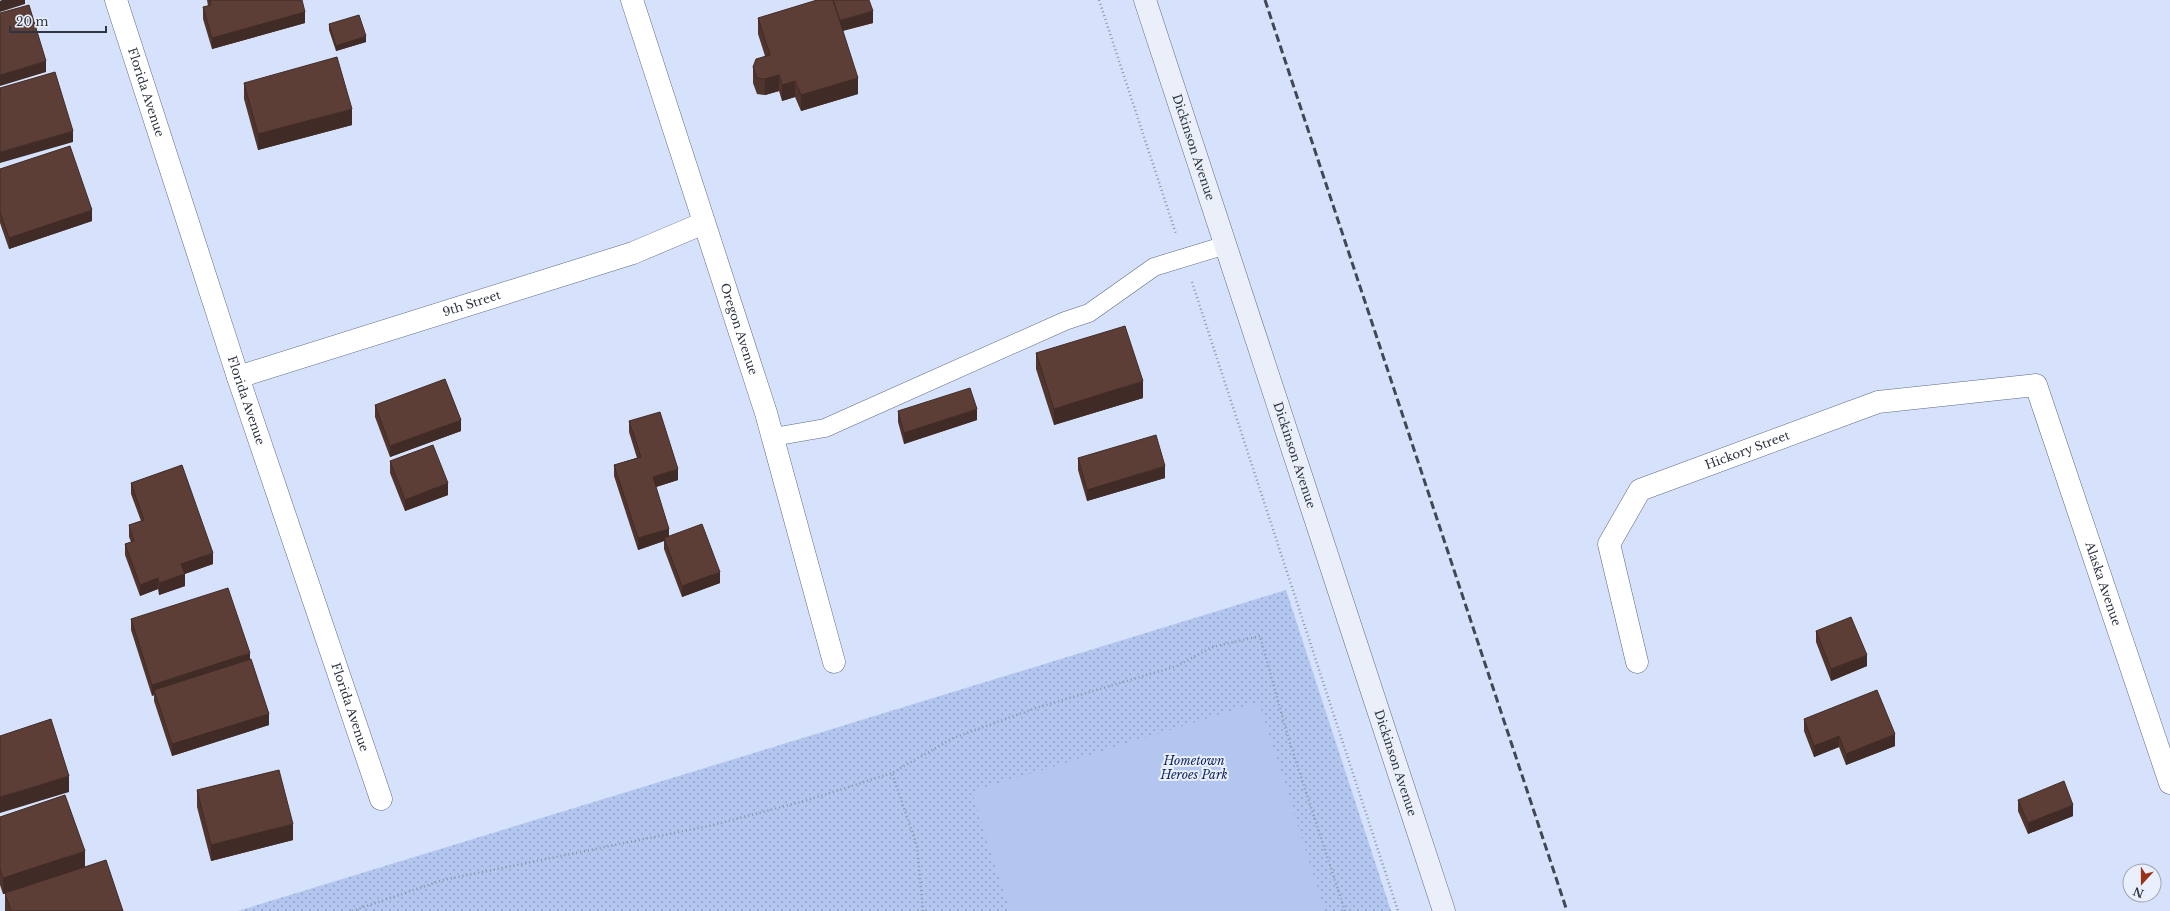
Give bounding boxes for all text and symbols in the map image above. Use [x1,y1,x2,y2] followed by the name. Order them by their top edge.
[10,8,106,34] scale bar
[16,14,48,29] text: 20 m
[125,46,168,139] street label: Florida Avenue
[1169,92,1218,202] street label: Dickinson Avenue
[717,281,761,377] street label: Oregon Avenue
[441,287,503,319] street label: 9th Street
[225,354,268,447] street label: Florida Avenue
[1270,400,1319,510] street label: Dickinson Avenue
[1703,427,1792,472] street label: Hickory Street
[2082,539,2125,628] street label: Alaska Avenue
[328,661,372,754] street label: Florida Avenue
[1371,708,1420,818] street label: Dickinson Avenue
[1159,753,1228,782] park label: Hometown Heroes Park
[2122,863,2162,903] north arrow
[2130,884,2146,901] text: N

